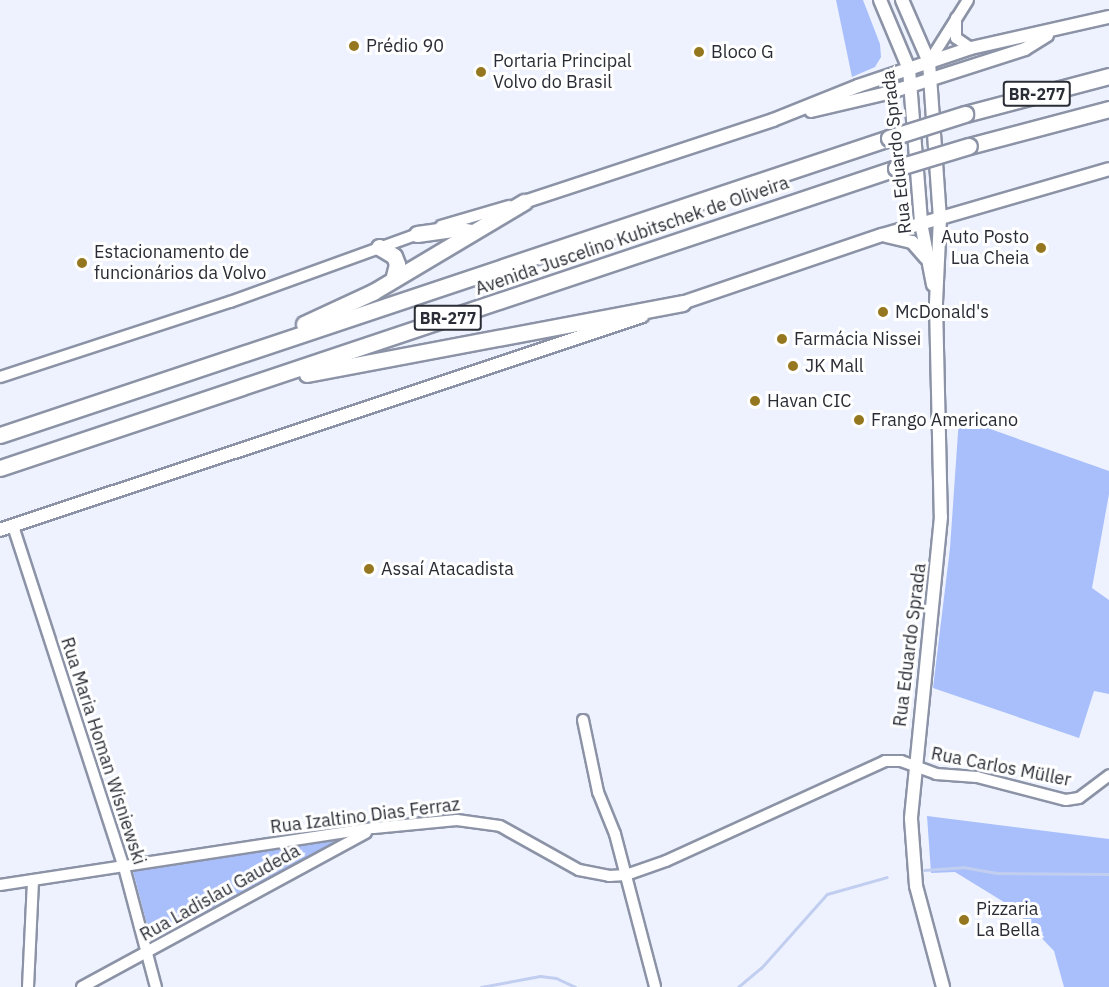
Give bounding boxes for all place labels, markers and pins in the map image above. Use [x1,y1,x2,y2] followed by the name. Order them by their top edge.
[366,35,444,57] place label: Prédio 90
[347,39,361,53] marker: Prédio 90
[711,41,774,63] place label: Bloco G
[692,45,706,59] marker: Bloco G
[493,51,632,94] place label: Portaria Principal Volvo do Brasil
[474,65,488,79] marker: Portaria Principal Volvo do Brasil
[941,227,1029,270] place label: Auto Posto Lua Cheia
[1034,241,1048,255] marker: Auto Posto Lua Cheia
[94,242,266,284] place label: Estacionamento de funcionários da Volvo
[75,256,89,270] marker: Estacionamento de funcionários da Volvo
[895,301,989,323] place label: McDonald's
[876,305,890,319] marker: McDonald's
[794,328,921,350] place label: Farmácia Nissei
[775,332,789,346] marker: Farmácia Nissei
[805,355,864,377] place label: JK Mall
[786,359,800,373] marker: JK Mall
[767,390,852,412] place label: Havan CIC
[748,394,762,408] marker: Havan CIC
[871,409,1018,431] place label: Frango Americano
[852,413,866,427] marker: Frango Americano
[381,558,514,580] place label: Assaí Atacadista
[362,562,376,576] marker: Assaí Atacadista
[976,899,1040,942] place label: Pizzaria La Bella
[957,913,971,927] marker: Pizzaria La Bella

